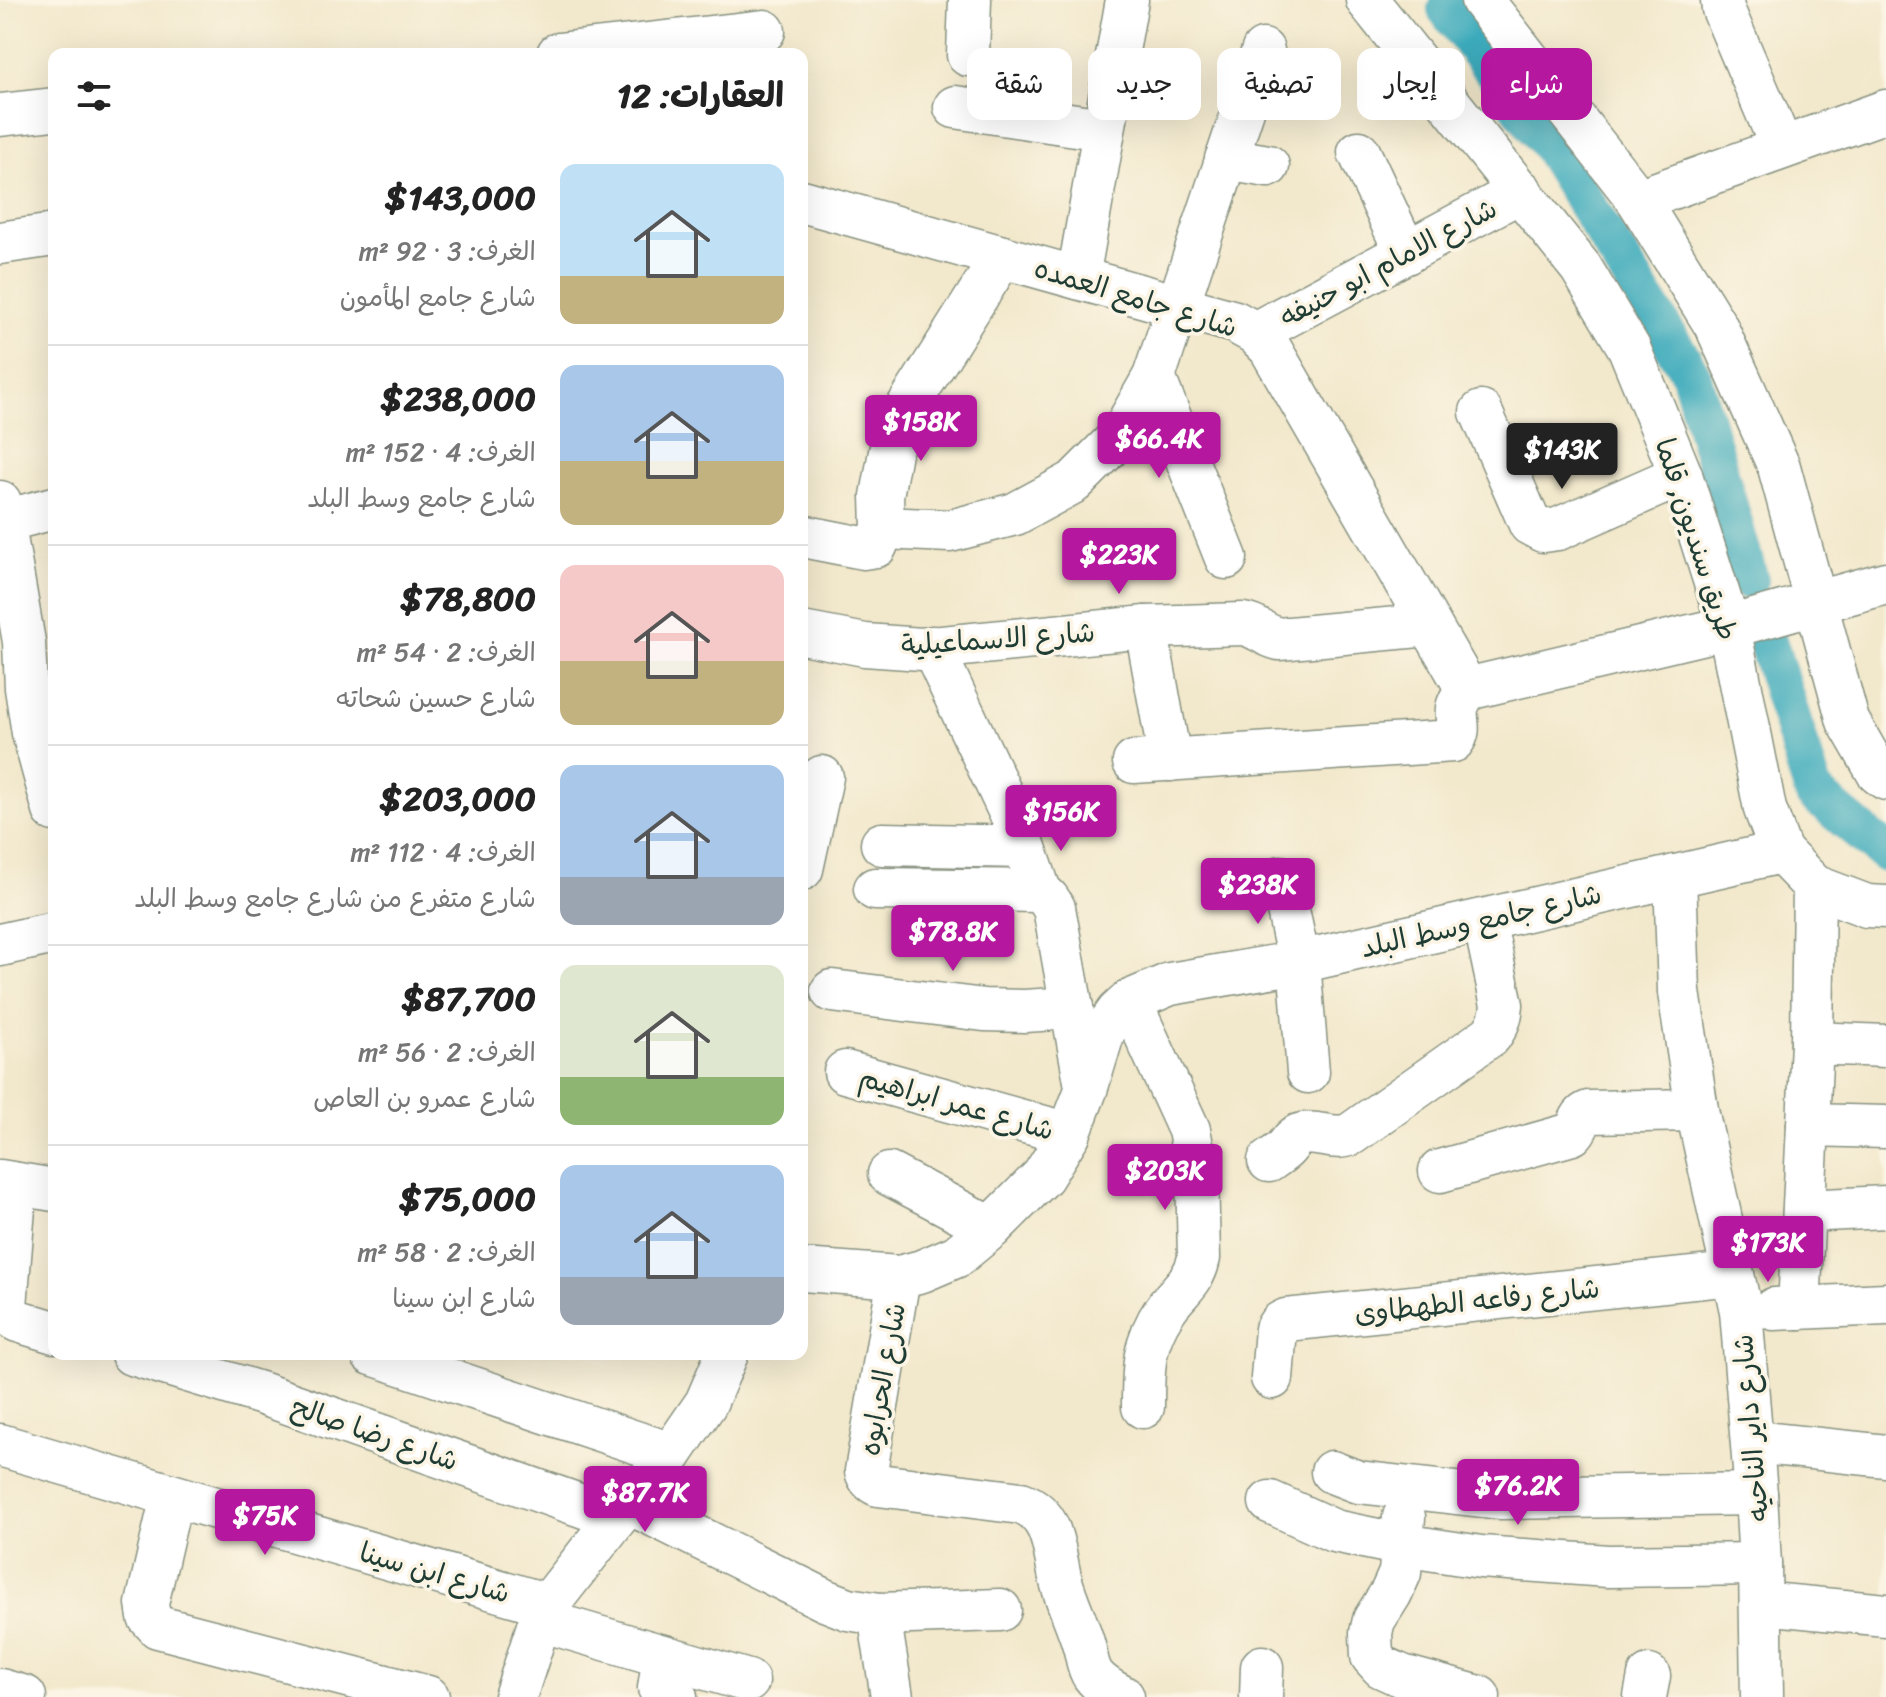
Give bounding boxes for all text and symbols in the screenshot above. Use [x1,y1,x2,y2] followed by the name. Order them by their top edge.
[967,48,1072,120] chip: شقة
[1088,48,1201,120] chip: جديد
[1217,48,1341,120] chip: تصفية
[1357,48,1465,120] chip: إيجار
[1481,48,1592,120] chip: شراء
[617,66,784,126] text: العقارات: 12
[72,74,116,118] icon: filters
[385,168,536,228] text: $143,000
[1270,184,1506,341] street label: شارع الامام ابو حنيفه
[624,196,720,292] icon: home
[359,228,536,274] text: الغرف: 3 · 92 m²
[1028,243,1244,352] street label: شارع جامع العمده
[340,274,536,320] text: شارع جامع المأمون
[381,369,536,429] text: $238,000
[865,395,977,463] pin: $158K
[624,397,720,493] icon: home
[883,398,959,444] text: $158K
[1094,412,1224,480] pin: $66.4K
[1116,415,1202,461] text: $66.4K
[1506,423,1618,491] pin: $143K
[1525,426,1599,472] text: $143K
[346,429,536,475] text: الغرف: 4 · 152 m²
[1641,431,1752,647] street label: طريق سنديون, قلما
[307,475,536,521] text: شارع جامع وسط البلد
[1063,528,1175,596] pin: $223K
[1080,531,1158,577] text: $223K
[401,569,536,629] text: $78,800
[624,597,720,693] icon: home
[899,607,1097,670] street label: شارع الاسماعيلية
[357,629,536,675] text: الغرف: 2 · 54 m²
[336,675,536,721] text: شارع حسين شحاته
[380,769,536,829] text: $203,000
[1005,785,1117,853] pin: $156K
[1023,788,1099,834] text: $156K
[624,797,720,893] icon: home
[350,829,536,875] text: الغرف: 4 · 112 m²
[1202,858,1314,926] pin: $238K
[1219,861,1297,907] text: $238K
[1356,869,1607,972] street label: شارع جامع وسط البلد
[134,875,536,921] text: شارع متفرع من شارع جامع وسط البلد
[888,905,1018,973] pin: $78.8K
[909,908,997,954] text: $78.8K
[402,969,536,1029] text: $87,700
[624,997,720,1093] icon: home
[358,1029,536,1075] text: الغرف: 2 · 56 m²
[854,1052,1060,1155] street label: شارع عمر ابراهيم
[313,1075,536,1121] text: شارع عمرو بن العاص
[1109,1144,1221,1212] pin: $203K
[1125,1147,1205,1193] text: $203K
[399,1169,536,1229] text: $75,000
[624,1197,720,1293] icon: home
[1712,1216,1824,1284] pin: $173K
[1731,1219,1805,1265] text: $173K
[357,1229,536,1275] text: الغرف: 2 · 58 m²
[1352,1263,1602,1338] street label: شارع رفاعه الطهطاوى
[392,1275,536,1321] text: شارع ابن سينا
[845,1299,920,1460] street label: شارع الحرابوه
[1718,1332,1783,1524] street label: شارع داير الناحيه
[285,1382,465,1485] street label: شارع رضا صالح
[1453,1459,1583,1527] pin: $76.2K
[1475,1462,1561,1508] text: $76.2K
[580,1466,710,1534] pin: $87.7K
[602,1469,688,1515] text: $87.7K
[218,1489,312,1557] pin: $75K
[233,1492,297,1538] text: $75K
[354,1528,516,1617] street label: شارع ابن سينا

